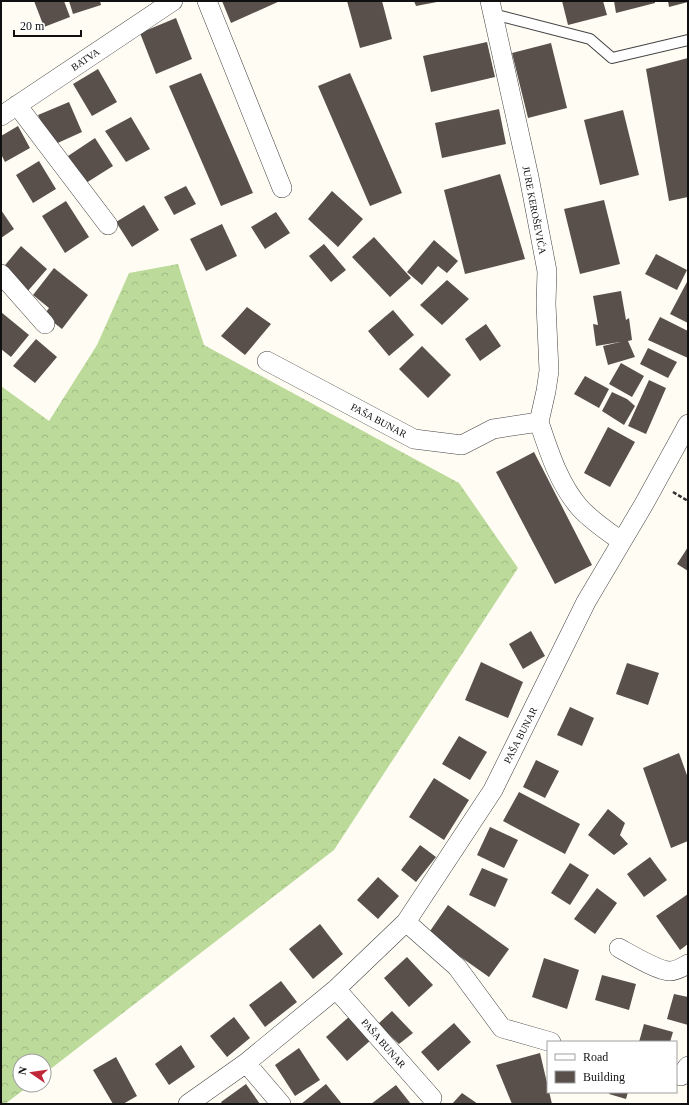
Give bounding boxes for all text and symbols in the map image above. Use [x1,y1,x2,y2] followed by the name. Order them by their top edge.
[14,12,81,38] scale bar
[20,19,45,33] text: 20 m
[69,45,102,73] street label: BATVA
[521,165,549,256] street label: JURE KEROŠEVIĆA
[349,401,409,440] street label: PAŠA BUNAR
[502,705,539,765] street label: PAŠA BUNAR
[359,1016,408,1070] street label: PAŠA BUNAR
[547,1041,677,1093] legend
[583,1050,608,1064] text: Road
[12,1053,52,1093] north arrow
[16,1065,29,1076] text: N
[583,1070,625,1084] text: Building

